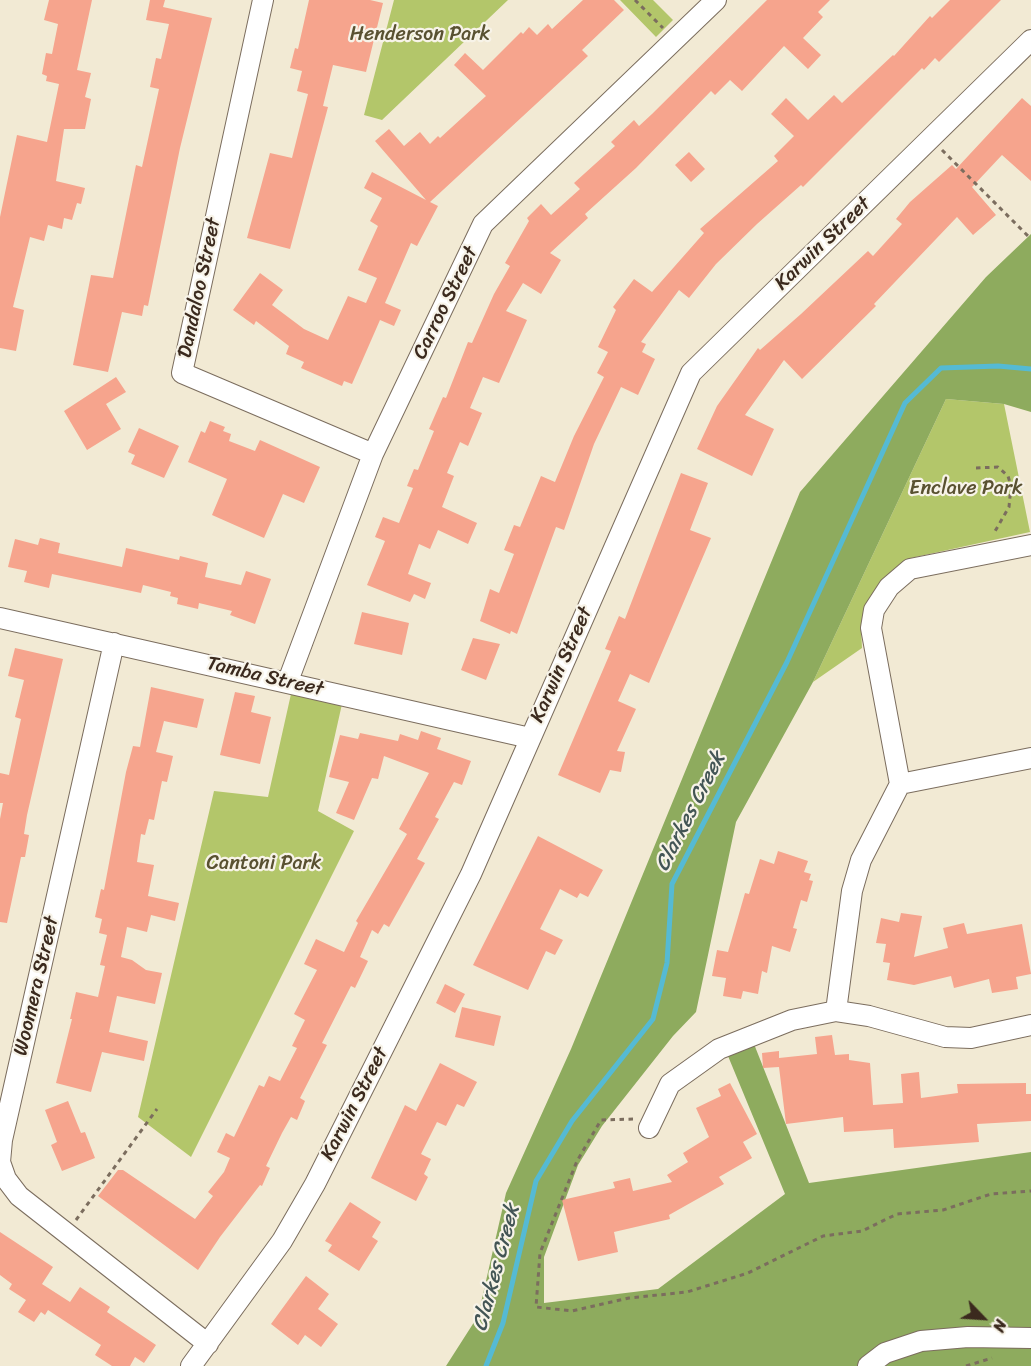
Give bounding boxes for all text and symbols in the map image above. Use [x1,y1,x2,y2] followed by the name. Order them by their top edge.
[350,23,490,47] park label: Henderson Park
[770,192,876,296] street label: Karwin Street
[173,216,227,360] street label: Dandaloo Street
[408,243,484,363] street label: Carroo Street
[909,477,1023,501] park label: Enclave Park
[526,604,598,726] street label: Karwin Street
[204,652,326,702] street label: Tamba Street
[650,748,732,876] water label: Clarkes Creek
[207,852,321,876] park label: Cantoni Park
[9,914,65,1058] street label: Woomera Street
[316,1043,394,1165] street label: Karwin Street
[468,1202,526,1334] water label: Clarkes Creek
[953,1288,1013,1348] north arrow
[984,1315,1015,1337] text: N

